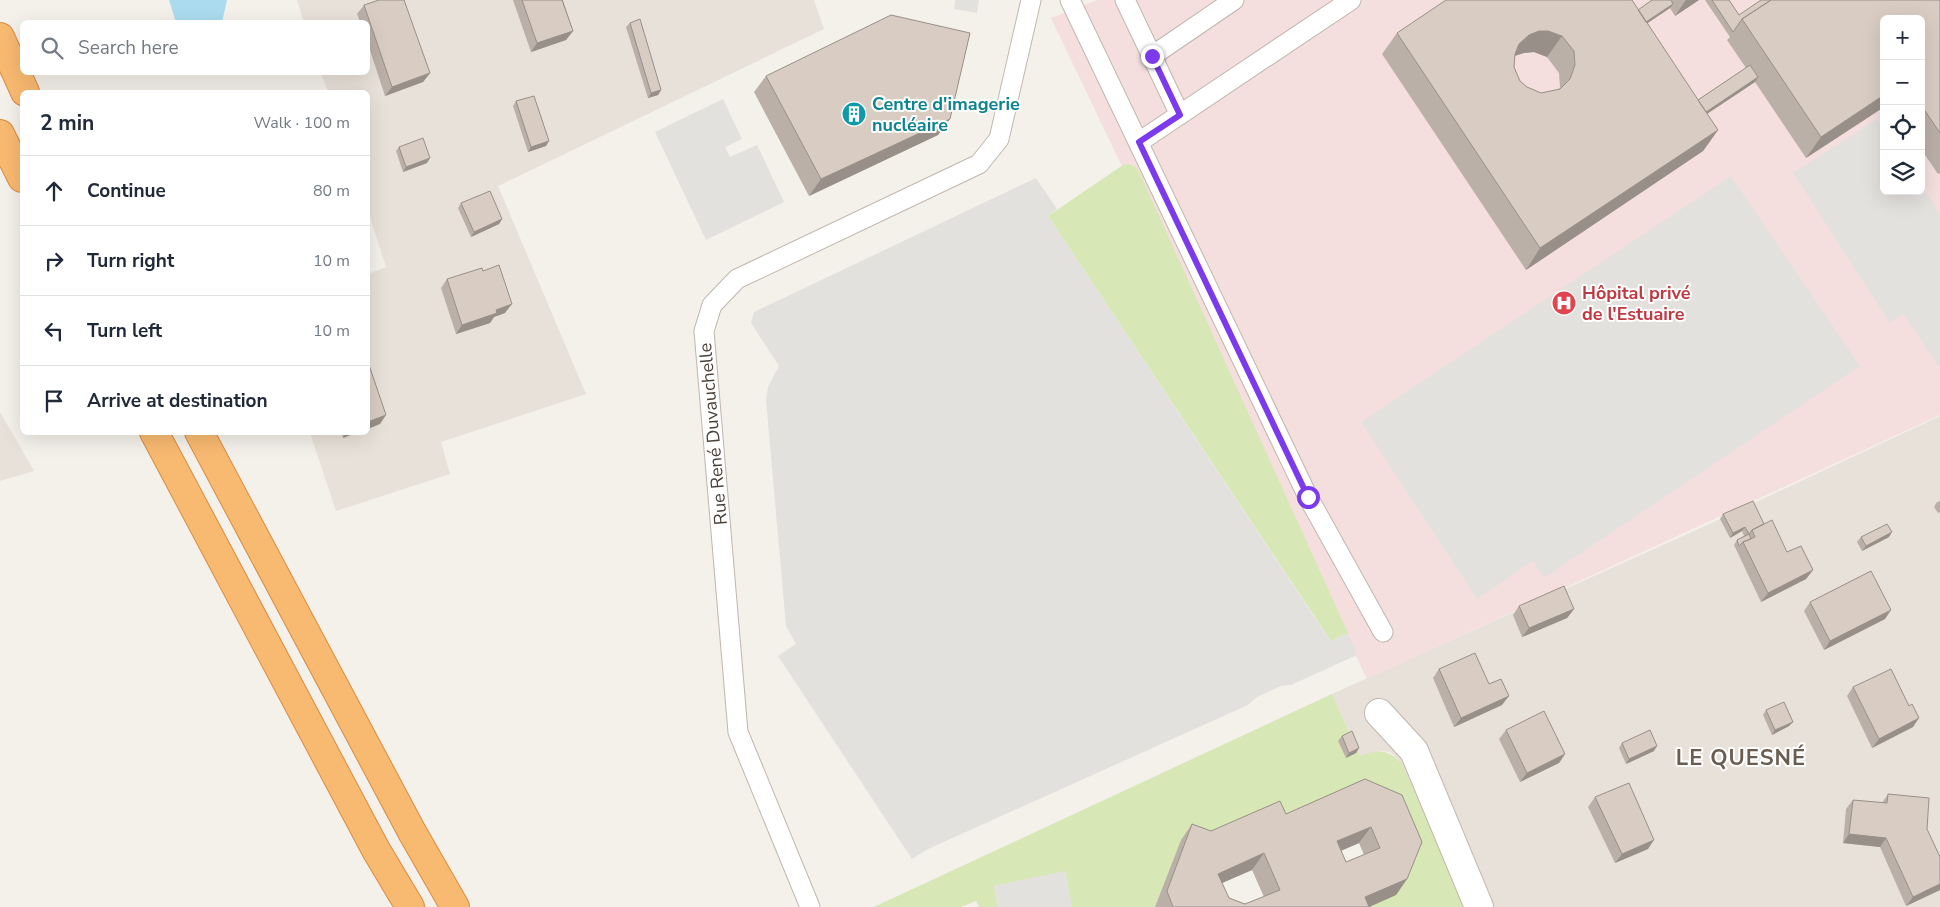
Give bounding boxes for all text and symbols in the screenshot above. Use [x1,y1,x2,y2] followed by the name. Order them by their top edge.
[1880,15,1925,195] map controls
[1880,15,1925,60] button: +
[20,20,370,75] search box
[38,34,66,62] icon: search
[78,35,179,61] text: Search here
[1141,45,1164,68] route end
[1880,60,1925,105] button: −
[872,92,1020,137] place label: Centre d'imagerie nucléaire
[841,101,867,127] building icon: Centre d'imagerie nucléaire
[1880,105,1925,150] button: locate
[40,109,94,137] text: 2 min
[254,112,350,134] text: Walk · 100 m
[1880,150,1925,195] button: layers
[40,177,68,205] icon: ahead
[87,178,166,204] text: Continue
[313,180,350,202] text: 80 m
[40,247,68,275] icon: right
[87,248,174,274] text: Turn right
[313,250,350,272] text: 10 m
[1582,281,1691,326] place label: Hôpital privé de l'Estuaire
[1551,290,1577,316] hospital icon: Hôpital privé de l'Estuaire
[40,317,68,345] icon: left
[87,318,162,344] text: Turn left
[313,320,350,342] text: 10 m
[693,342,733,526] street label: Rue René Duvauchelle
[40,387,68,415] icon: arrive
[87,388,268,414] text: Arrive at destination
[1297,486,1320,509] route start
[1676,743,1806,773] district label: LE QUESNÉ

